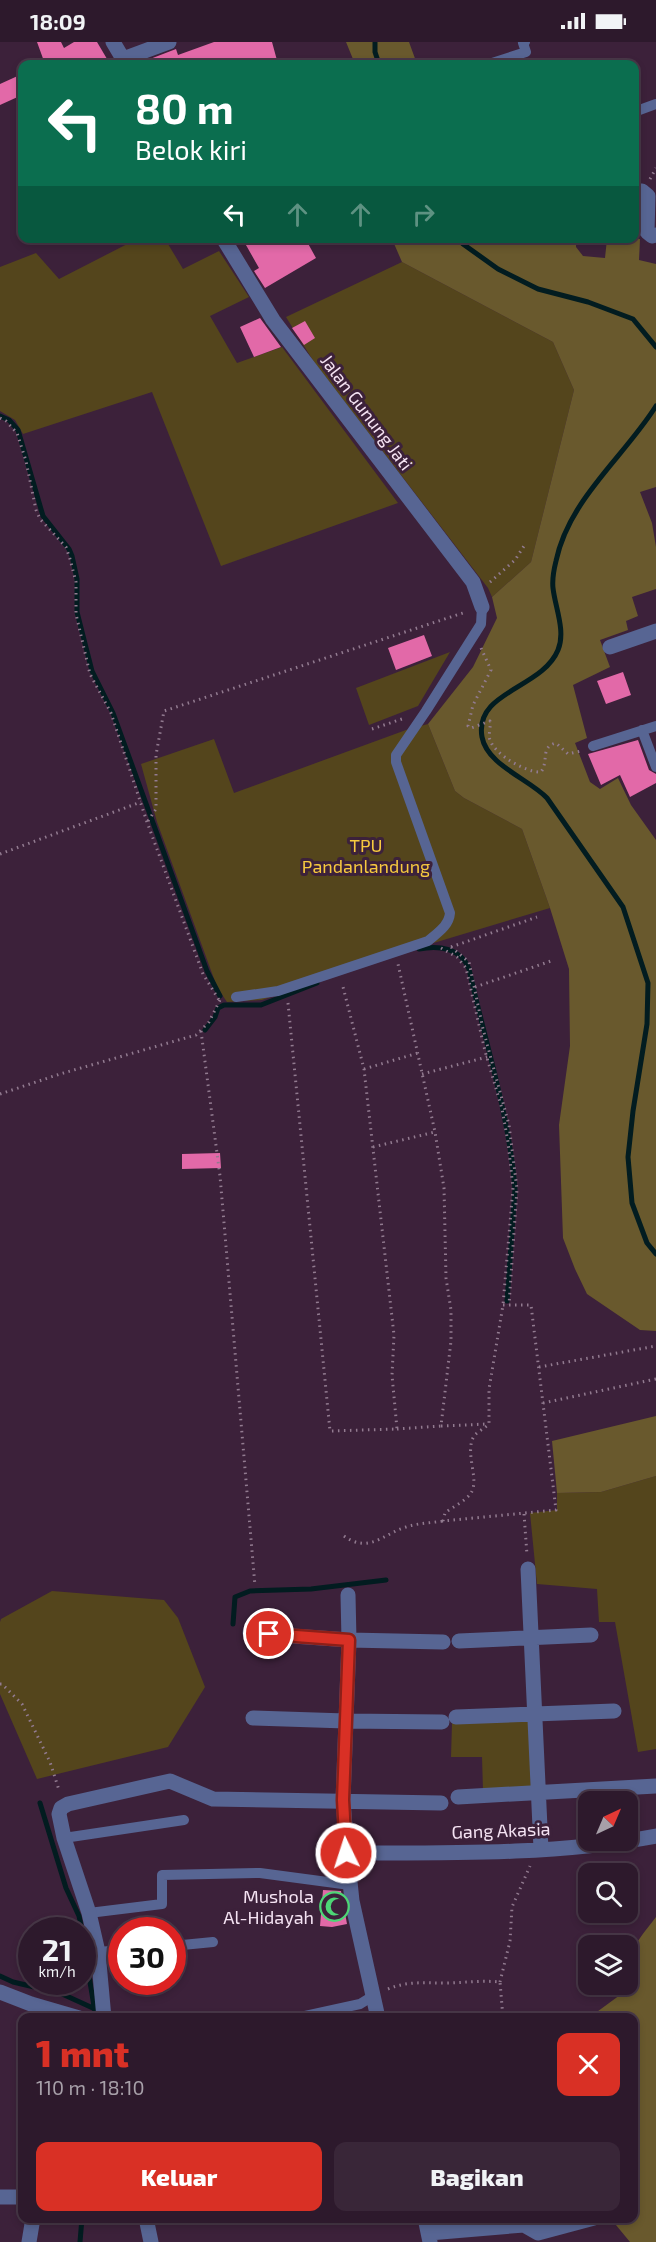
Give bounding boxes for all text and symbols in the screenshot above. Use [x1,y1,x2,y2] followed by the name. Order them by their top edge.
[30,8,86,34] text: 18:09
[135,82,234,132] text: 80 m
[36,84,114,162] icon: left
[135,133,247,165] text: Belok kiri
[218,198,251,231] icon: left
[281,198,314,231] icon: ahead
[344,198,377,231] icon: ahead
[407,198,440,231] icon: right
[316,350,418,474] street label: Jalan Gunung Jati
[302,834,430,877] park label: TPU Pandanlandung
[243,1608,294,1659] pin
[252,1617,285,1650] icon: arrive
[578,1791,638,1851] north arrow
[578,1791,638,1995] map controls
[451,1817,551,1843] street label: Gang Akasia
[314,1821,378,1885] position arrow
[578,1863,638,1923] button: search
[223,1885,314,1928] place label: Mushola Al-Hidayah
[319,1890,351,1922] mosque icon: Mushola Al-Hidayah
[108,1917,186,1995] speed limit sign: 30
[42,1931,72,1967] text: 21
[578,1935,638,1995] button: layers
[38,1962,76,1980] text: km/h
[36,2031,129,2074] text: 1 mnt
[557,2033,620,2096] button: close
[36,2075,144,2099] text: 110 m · 18:10
[36,2142,322,2211] button: Keluar
[334,2142,620,2211] button: Bagikan

